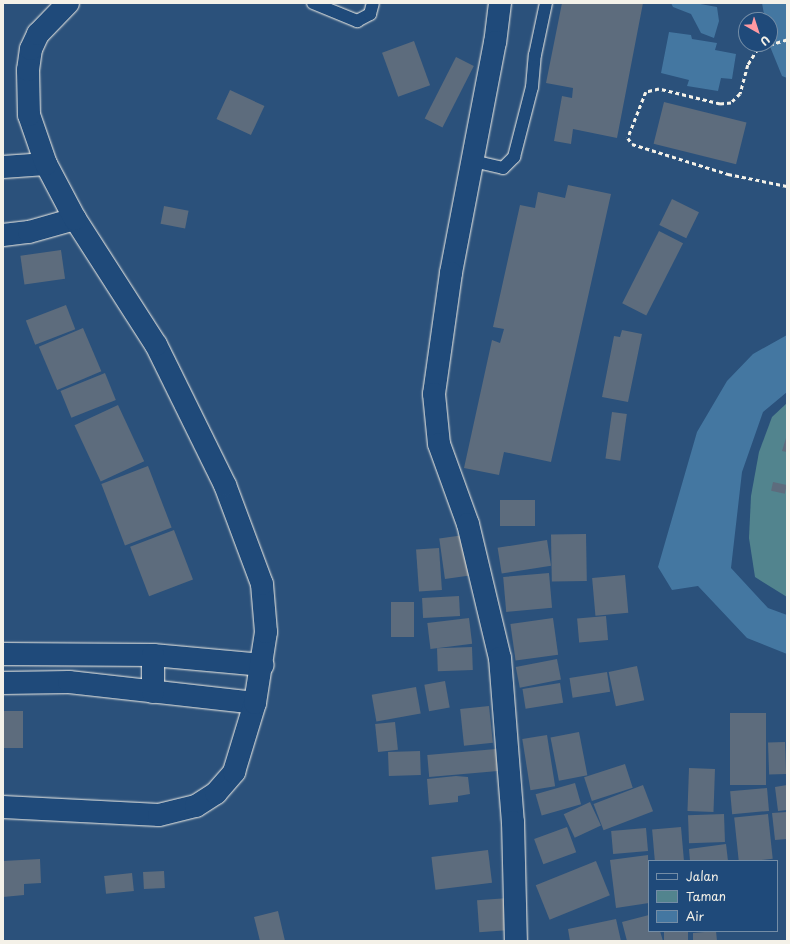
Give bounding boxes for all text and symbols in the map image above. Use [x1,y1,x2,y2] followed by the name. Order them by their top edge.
[738,12,778,52] north arrow
[757,32,774,50] text: U
[648,860,778,932] legend
[686,867,719,885] text: Jalan
[686,887,726,905] text: Taman
[686,907,704,925] text: Air

